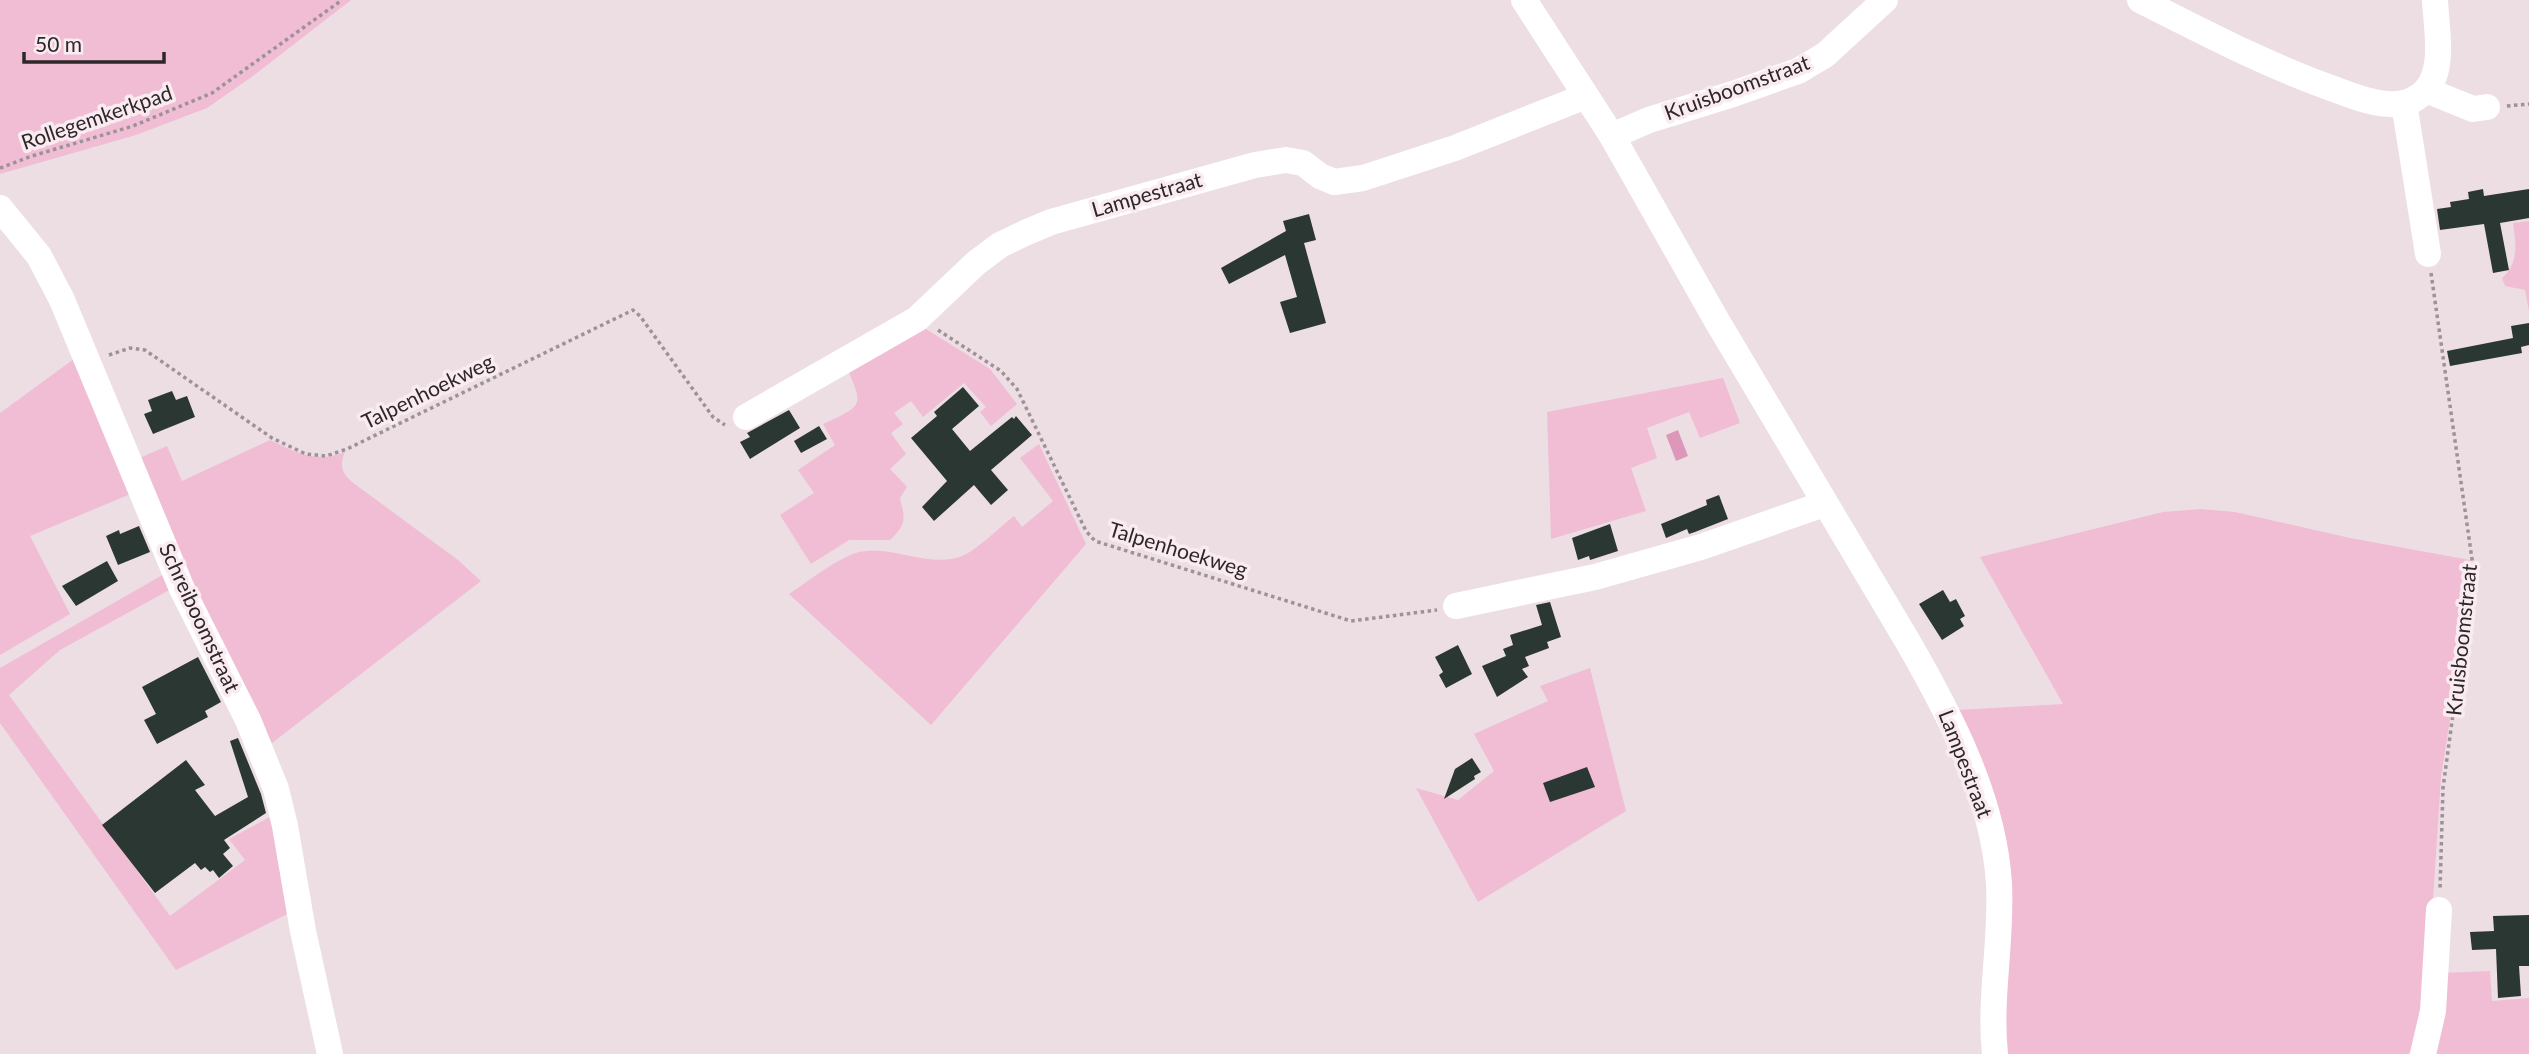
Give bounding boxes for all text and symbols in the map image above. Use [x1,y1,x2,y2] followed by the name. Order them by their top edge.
[24,21,164,65] scale bar
[35,31,82,56] text: 50 m
[1661,49,1813,124] street label: Kruisboomstraat
[18,79,175,154] street label: Rollegemkerkpad
[1088,166,1205,221] street label: Lampestraat
[357,348,497,433] street label: Talpenhoekweg
[1106,516,1251,582] street label: Talpenhoekweg
[155,539,246,696] street label: Schreiboomstraat
[2440,562,2481,717] street label: Kruisboomstraat
[1934,706,1999,821] street label: Lampestraat

